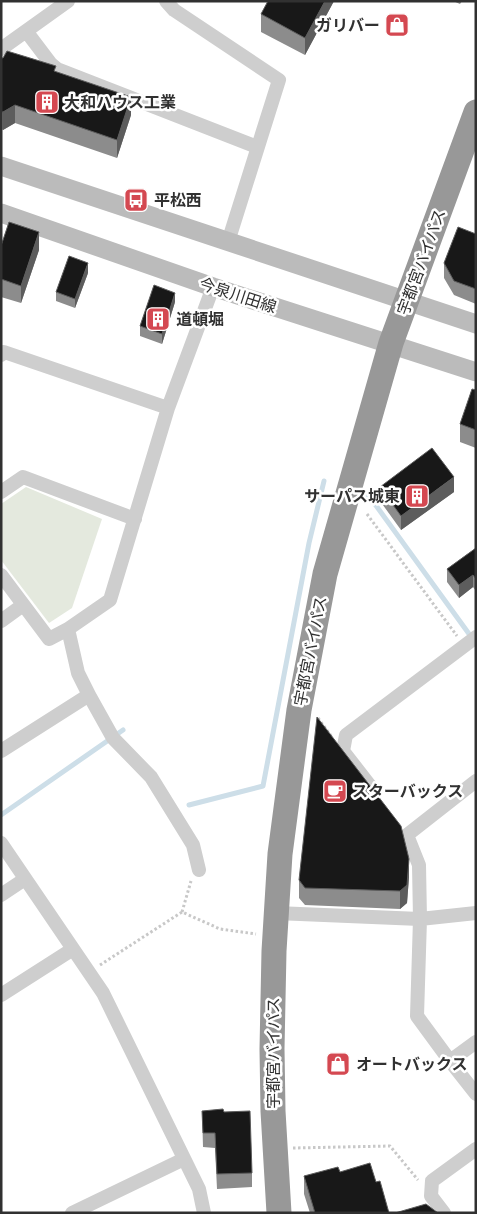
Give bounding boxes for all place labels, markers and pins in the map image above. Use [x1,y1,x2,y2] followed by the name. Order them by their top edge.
[384,12,410,38] shop icon: ガリバー
[316,16,380,36] place label: ガリバー
[34,89,60,115] building icon: 大和ハウス工業
[64,93,176,113] place label: 大和ハウス工業
[123,187,149,213] bus stop icon: 平松西
[154,191,202,211] place label: 平松西
[145,306,171,332] building icon: 道頓堀
[176,310,224,330] place label: 道頓堀
[404,483,430,509] building icon: サーパス城東
[304,487,400,507] place label: サーパス城東
[322,778,348,804] cafe icon: スターバックス
[352,782,463,802] place label: スターバックス
[325,1051,351,1077] shop icon: オートバックス
[356,1055,468,1075] place label: オートバックス

